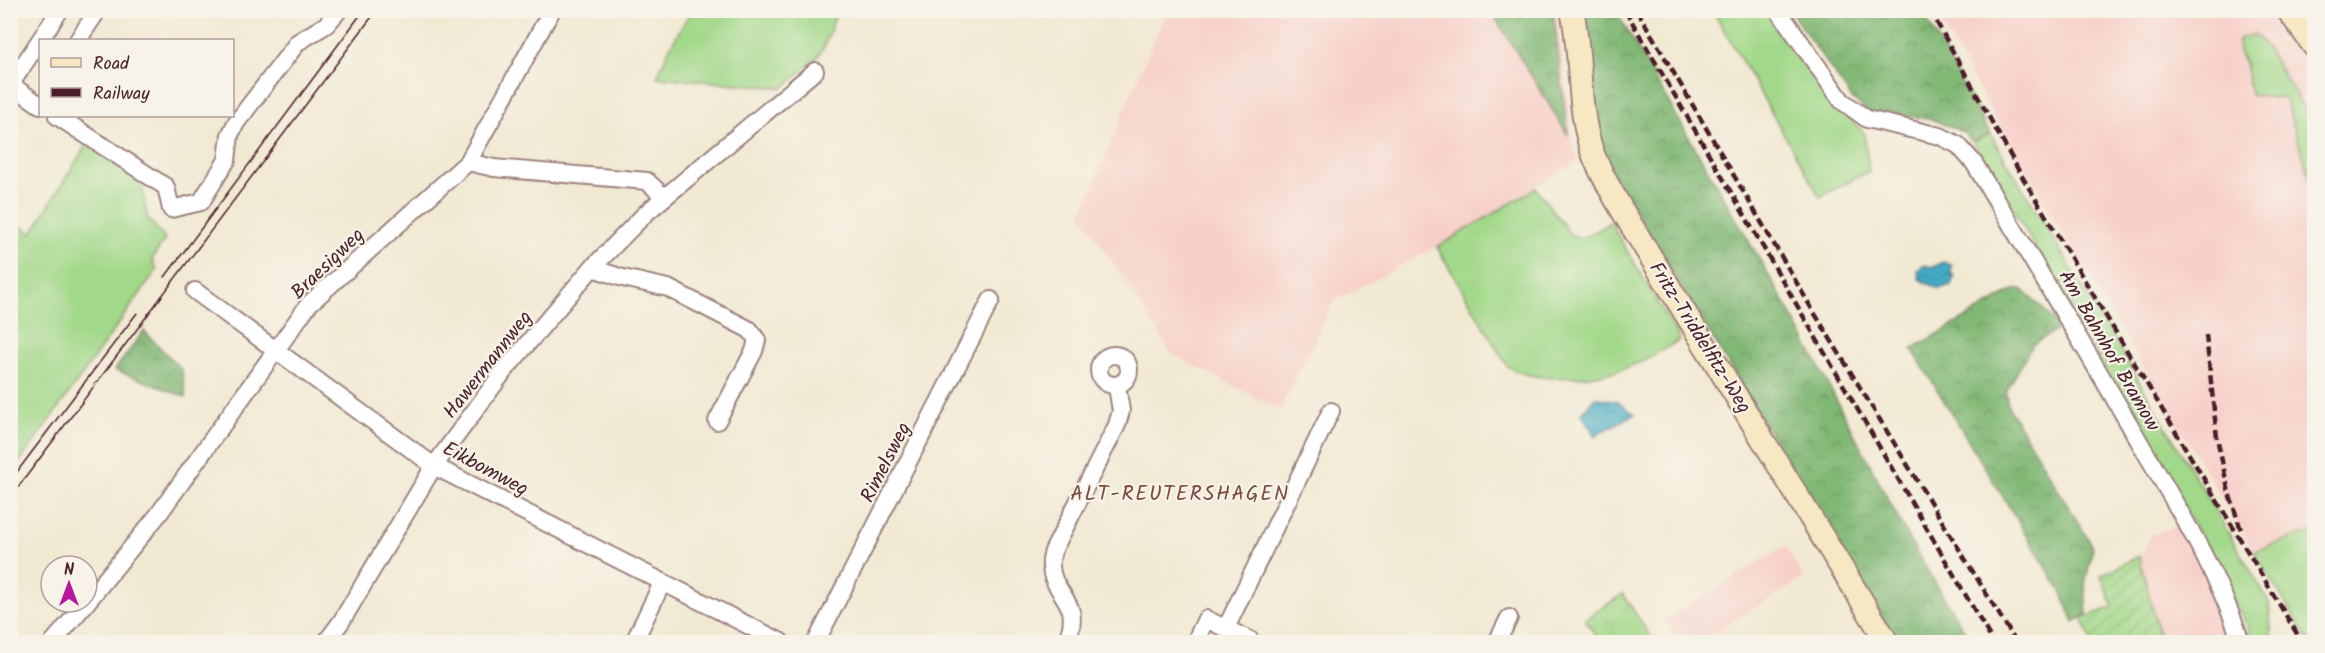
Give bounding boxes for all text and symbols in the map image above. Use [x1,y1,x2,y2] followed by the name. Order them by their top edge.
[39,39,234,117] legend
[93,50,130,79] text: Road
[93,80,150,109] text: Railway
[284,221,373,308] street label: Braesigweg
[1640,256,1759,420] street label: Fritz-Triddelfitz-Weg
[2049,264,2168,438] street label: Am Bahnhof Bramow
[436,304,541,426] street label: Hawermannweg
[853,417,921,509] street label: Rimelsweg
[436,434,534,506] street label: Eikbomweg
[1070,478,1290,511] district label: ALT-REUTERSHAGEN
[39,554,99,614] north arrow
[64,558,74,583] text: N

